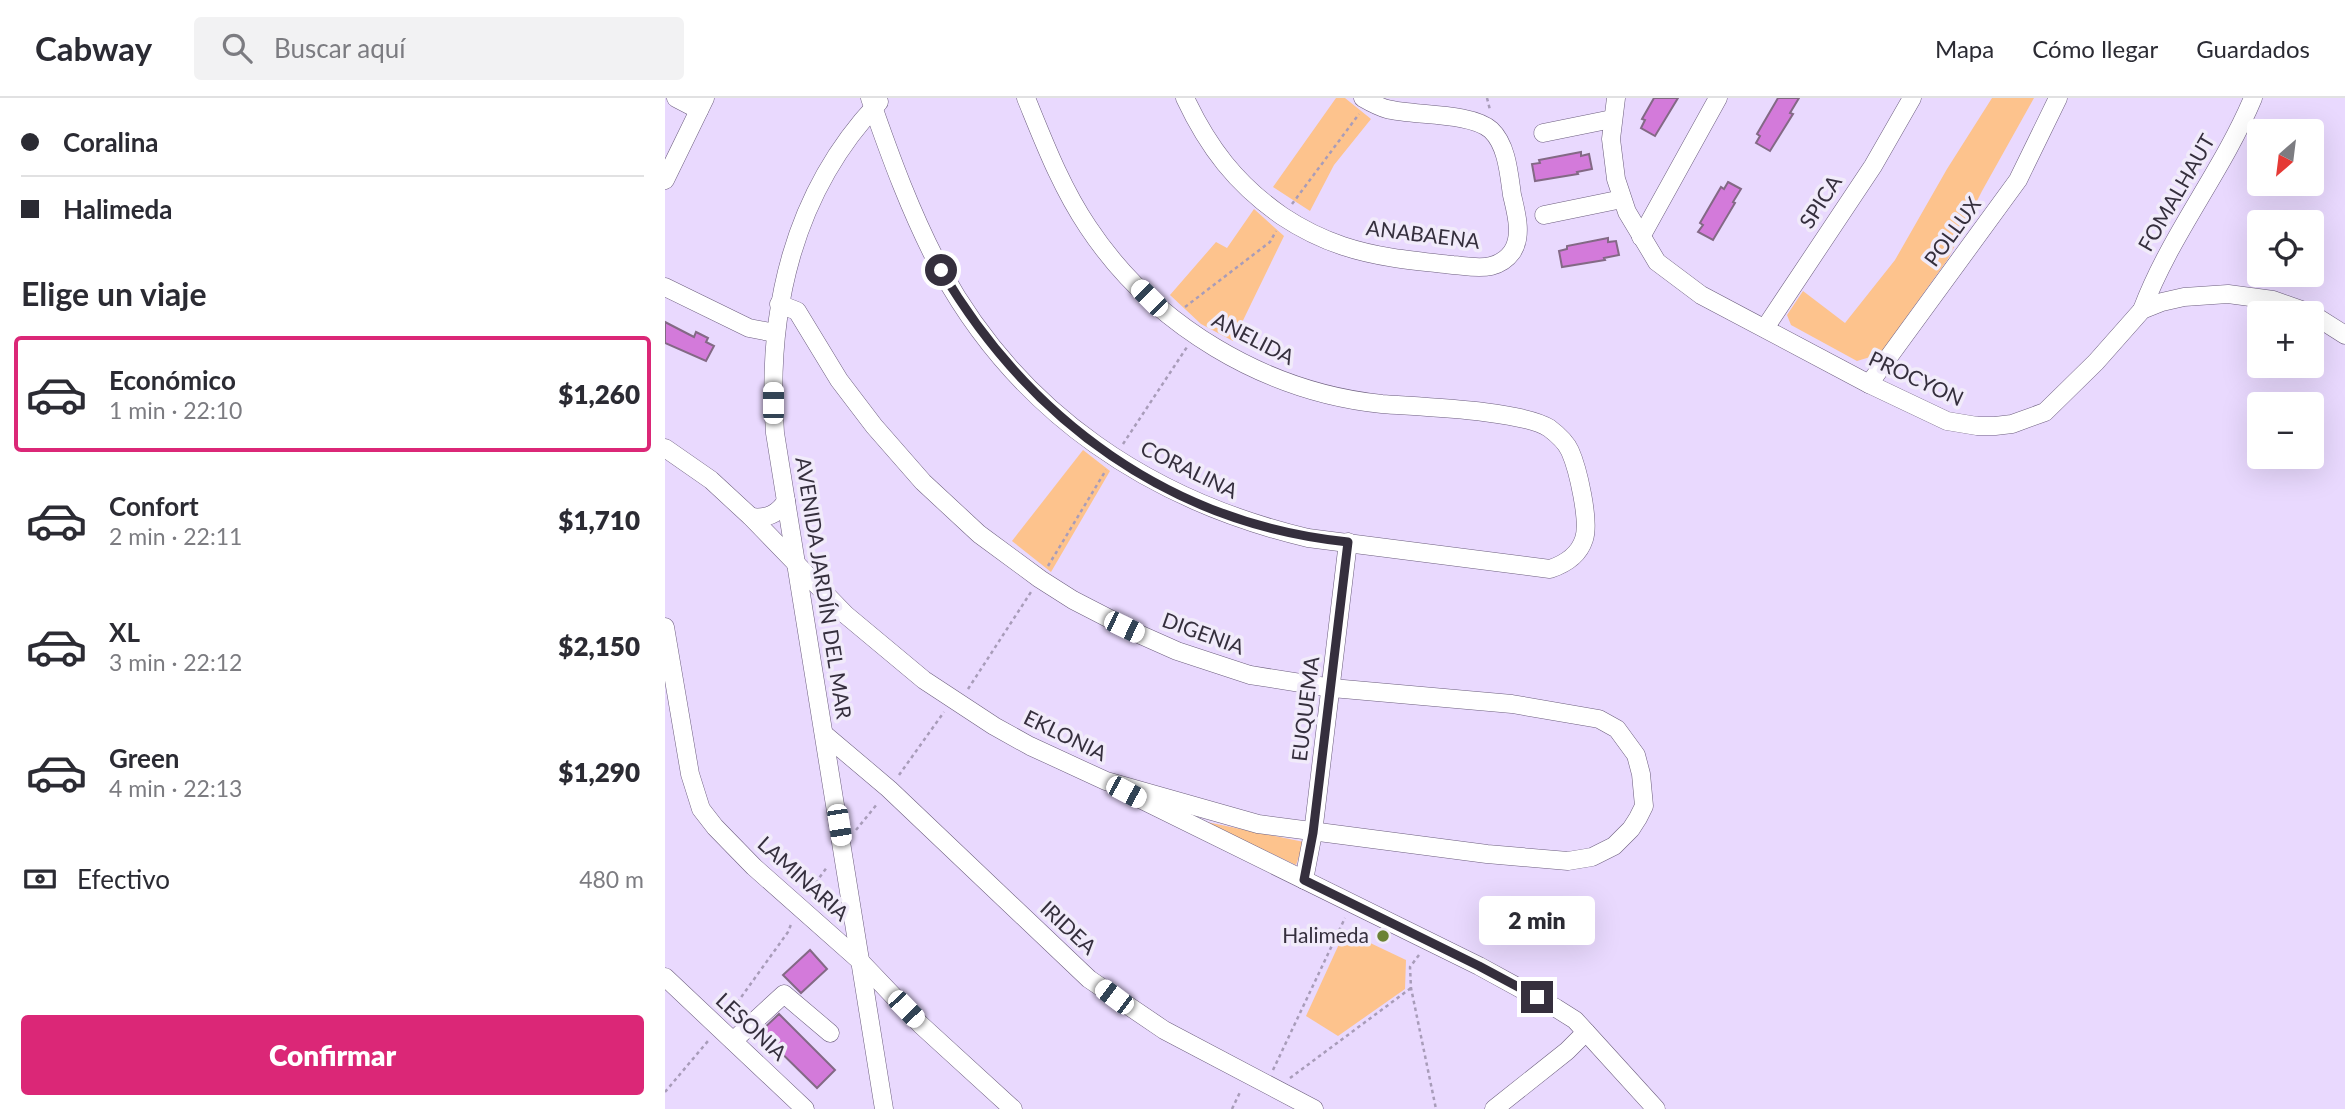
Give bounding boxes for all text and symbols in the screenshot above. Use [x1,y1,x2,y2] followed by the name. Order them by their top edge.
[194,17,684,80] search box
[35,28,152,68] text: Cabway
[218,29,256,67] icon: search
[274,32,405,64] text: Buscar aquí
[1935,34,1994,63] text: Mapa
[2032,34,2158,63] text: Cómo llegar
[2196,34,2310,63] text: Guardados
[2247,119,2324,196] north arrow
[2247,119,2324,469] map controls
[63,126,159,158] text: Coralina
[2132,129,2220,255] street label: FOMALHAUT
[1793,169,1846,232] street label: SPICA
[1918,191,1985,271] street label: POLLUX
[63,193,173,225] text: Halimeda
[2247,210,2324,287] button: locate
[1365,214,1482,253] street label: ANABAENA
[925,254,957,286] route start
[21,274,206,313] text: Elige un viaje
[1127,276,1172,320] car
[2247,301,2324,378] button: +
[1208,306,1300,369] street label: ANELIDA
[1865,345,1968,410] street label: PROCYON
[25,363,88,426] icon: car
[109,364,236,396] text: Económico
[558,378,640,410] text: $1,260
[763,382,784,424] car
[2247,392,2324,469] button: −
[109,396,242,424] text: 1 min · 22:10
[1137,434,1243,503] street label: CORALINA
[791,455,858,721] street label: AVENIDA JARDÍN DEL MAR
[25,489,88,552] icon: car
[109,490,199,522] text: Confort
[558,504,640,536] text: $1,710
[109,522,242,550] text: 2 min · 22:11
[1159,606,1249,659] street label: DIGENIA
[1101,608,1148,646] car
[25,615,88,678] icon: car
[109,616,140,648] text: XL
[558,630,640,662] text: $2,150
[109,648,242,676] text: 3 min · 22:12
[1286,654,1323,763] street label: EUQUEMA
[1020,704,1112,766] street label: EKLONIA
[25,741,88,804] icon: car
[109,742,179,774] text: Green
[558,756,640,788] text: $1,290
[1103,773,1150,811] car
[109,774,242,802] text: 4 min · 22:13
[826,803,853,847] car
[753,830,855,926] street label: LAMINARIA
[21,860,59,898] icon: cash
[77,863,170,895] text: Efectivo
[579,865,644,893] text: 480 m
[1036,895,1103,960] street label: IRIDEA
[1479,895,1595,944] callout: 2 min
[1508,906,1566,934] text: 2 min
[1282,922,1369,947] place label: Halimeda
[1375,928,1391,944] marker: Halimeda
[1091,976,1138,1018] car
[1521,981,1553,1013] route end
[712,987,793,1065] street label: LESONIA
[884,987,929,1031] car
[21,1015,644,1095] button: Confirmar

